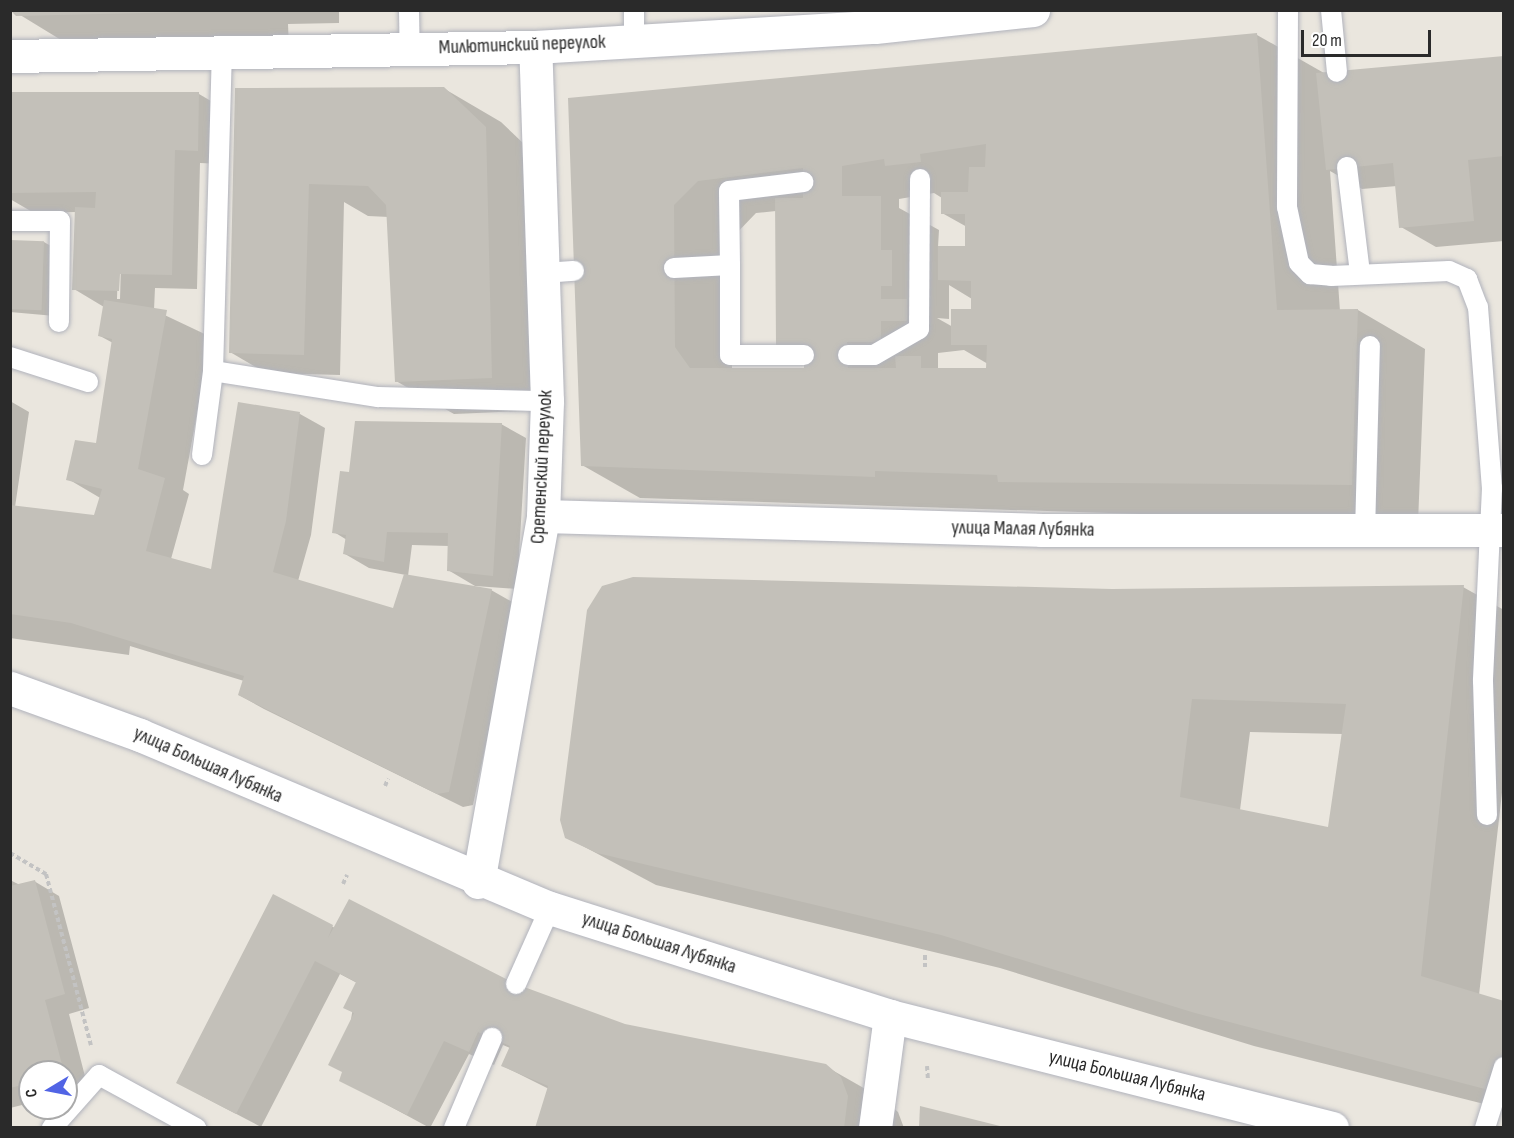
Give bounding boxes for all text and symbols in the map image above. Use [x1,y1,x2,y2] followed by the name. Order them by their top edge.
[1304,18,1434,56] scale bar
[438,30,606,60] street label: Милютинский переулок
[1312,30,1342,51] text: 20 m
[526,389,558,545] street label: Сретенский переулок
[951,516,1095,542] street label: улица Малая Лубянка
[130,721,286,809] street label: улица Большая Лубянка
[579,907,739,979] street label: улица Большая Лубянка
[1046,1045,1208,1107] street label: улица Большая Лубянка
[18,1060,78,1120] north arrow
[22,1087,42,1099] text: С

